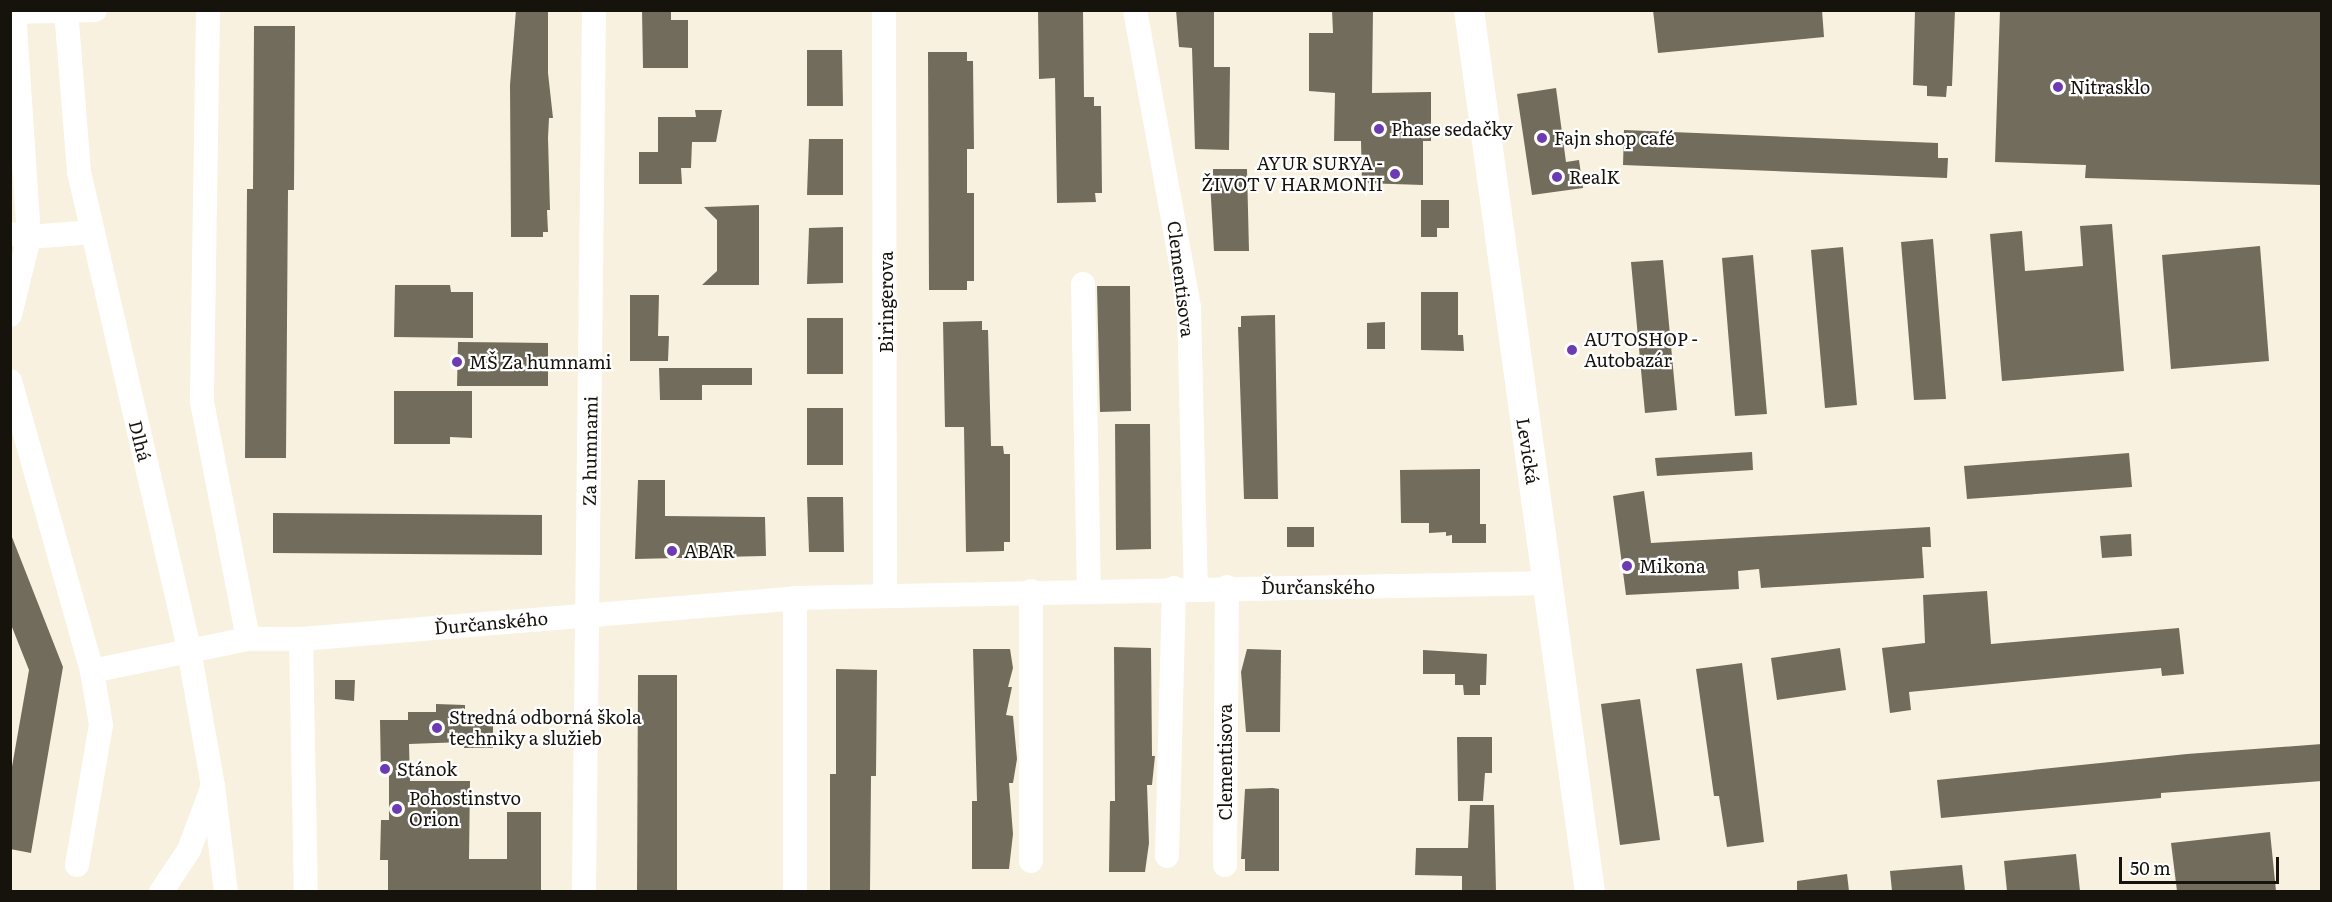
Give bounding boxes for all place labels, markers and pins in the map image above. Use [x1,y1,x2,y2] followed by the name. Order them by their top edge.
[2070,76,2150,98] place label: Nitrasklo
[2051,80,2065,94] marker: Nitrasklo
[1391,118,1513,140] place label: Phase sedačky
[1372,122,1386,136] marker: Phase sedačky
[1554,127,1675,149] place label: Fajn shop café
[1535,131,1549,145] marker: Fajn shop café
[1202,153,1383,195] place label: AYUR SURYA - ŽIVOT V HARMONII
[1569,166,1620,188] place label: RealK
[1388,167,1402,181] marker: AYUR SURYA - ŽIVOT V HARMONII
[1550,170,1564,184] marker: RealK
[1584,329,1698,372] place label: AUTOSHOP - Autobazár
[1565,343,1579,357] marker: AUTOSHOP - Autobazár
[469,351,612,373] place label: MŠ Za humnami
[450,355,464,369] marker: MŠ Za humnami
[684,540,735,562] place label: ABAR
[665,544,679,558] marker: ABAR
[1639,555,1706,577] place label: Mikona
[1620,559,1634,573] marker: Mikona
[449,707,642,750] place label: Stredná odborná škola techniky a služieb
[430,721,444,735] marker: Stredná odborná škola techniky a služieb
[397,758,457,780] place label: Stánok
[378,762,392,776] marker: Stánok
[409,788,521,830] place label: Pohostinstvo Orion
[390,802,404,816] marker: Pohostinstvo Orion

